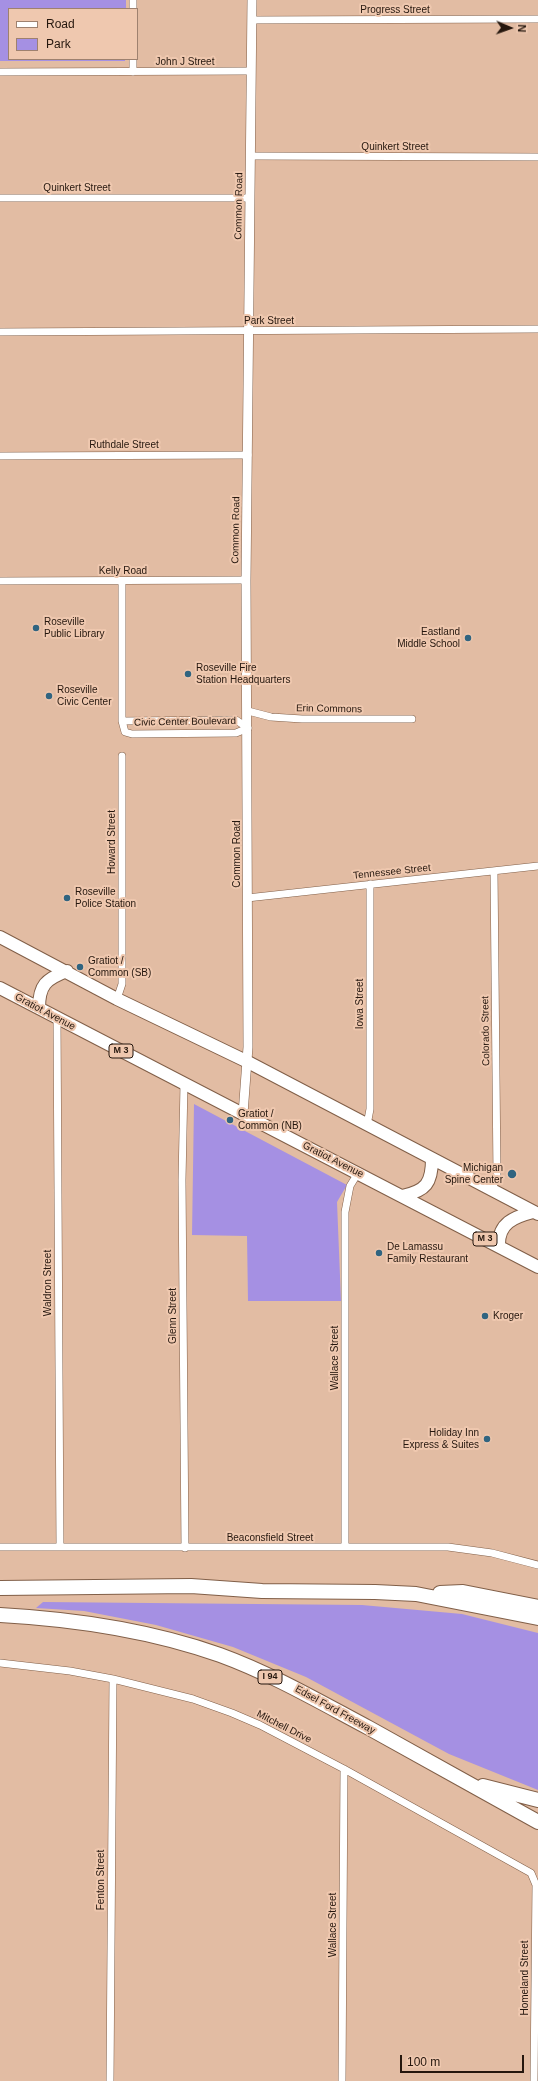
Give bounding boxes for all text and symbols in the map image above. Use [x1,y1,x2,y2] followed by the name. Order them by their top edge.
[360,4,430,16] street label: Progress Street
[8,8,138,60] legend
[490,8,530,48] north arrow
[46,17,75,31] text: Road
[516,24,528,33] text: N
[46,37,71,51] text: Park
[156,56,214,68] street label: John J Street
[361,141,429,153] street label: Quinkert Street
[232,172,246,240] street label: Common Road
[43,182,111,194] street label: Quinkert Street
[244,315,294,327] street label: Park Street
[89,439,159,451] street label: Ruthdale Street
[229,496,243,564] street label: Common Road
[99,565,147,577] street label: Kelly Road
[44,616,105,640] place label: Roseville Public Library
[31,623,41,633] marker: Roseville Public Library
[397,626,460,650] place label: Eastland Middle School
[463,633,473,643] marker: Eastland Middle School
[196,662,291,686] place label: Roseville Fire Station Headquarters
[183,669,193,679] marker: Roseville Fire Station Headquarters
[57,684,111,708] place label: Roseville Civic Center
[44,691,54,701] marker: Roseville Civic Center
[296,702,362,716] street label: Erin Commons
[134,715,236,729] street label: Civic Center Boulevard
[106,810,118,874] street label: Howard Street
[231,820,243,888] street label: Common Road
[353,862,431,882] street label: Tennessee Street
[75,886,136,910] place label: Roseville Police Station
[62,893,72,903] marker: Roseville Police Station
[88,955,151,978] place label: Gratiot / Common (SB)
[75,962,85,972] marker: Gratiot / Common (SB)
[354,979,366,1029] street label: Iowa Street
[13,991,77,1033] street label: Gratiot Avenue
[479,996,493,1066] street label: Colorado Street
[109,1044,133,1058] road number: M 3
[238,1108,302,1132] place label: Gratiot / Common (NB)
[225,1115,235,1125] marker: Gratiot / Common (NB)
[301,1140,365,1180] street label: Gratiot Avenue
[445,1162,503,1186] place label: Michigan Spine Center
[506,1168,518,1180] marker: Michigan Spine Center
[473,1232,497,1246] road number: M 3
[387,1241,468,1264] place label: De Lamassu Family Restaurant
[374,1248,384,1258] marker: De Lamassu Family Restaurant
[42,1250,54,1316] street label: Waldron Street
[167,1288,179,1344] street label: Glenn Street
[493,1310,523,1322] place label: Kroger
[480,1311,490,1321] marker: Kroger
[329,1326,341,1390] street label: Wallace Street
[403,1427,479,1450] place label: Holiday Inn Express & Suites
[482,1434,492,1444] marker: Holiday Inn Express & Suites
[227,1532,313,1544] street label: Beaconsfield Street
[258,1670,282,1684] road number: I 94
[293,1683,377,1737] street label: Edsel Ford Freeway
[255,1708,313,1746] street label: Mitchell Drive
[95,1850,107,1910] street label: Fenton Street
[327,1893,339,1957] street label: Wallace Street
[519,1940,531,2016] street label: Homeland Street
[402,2047,526,2073] scale bar
[407,2055,440,2069] text: 100 m

